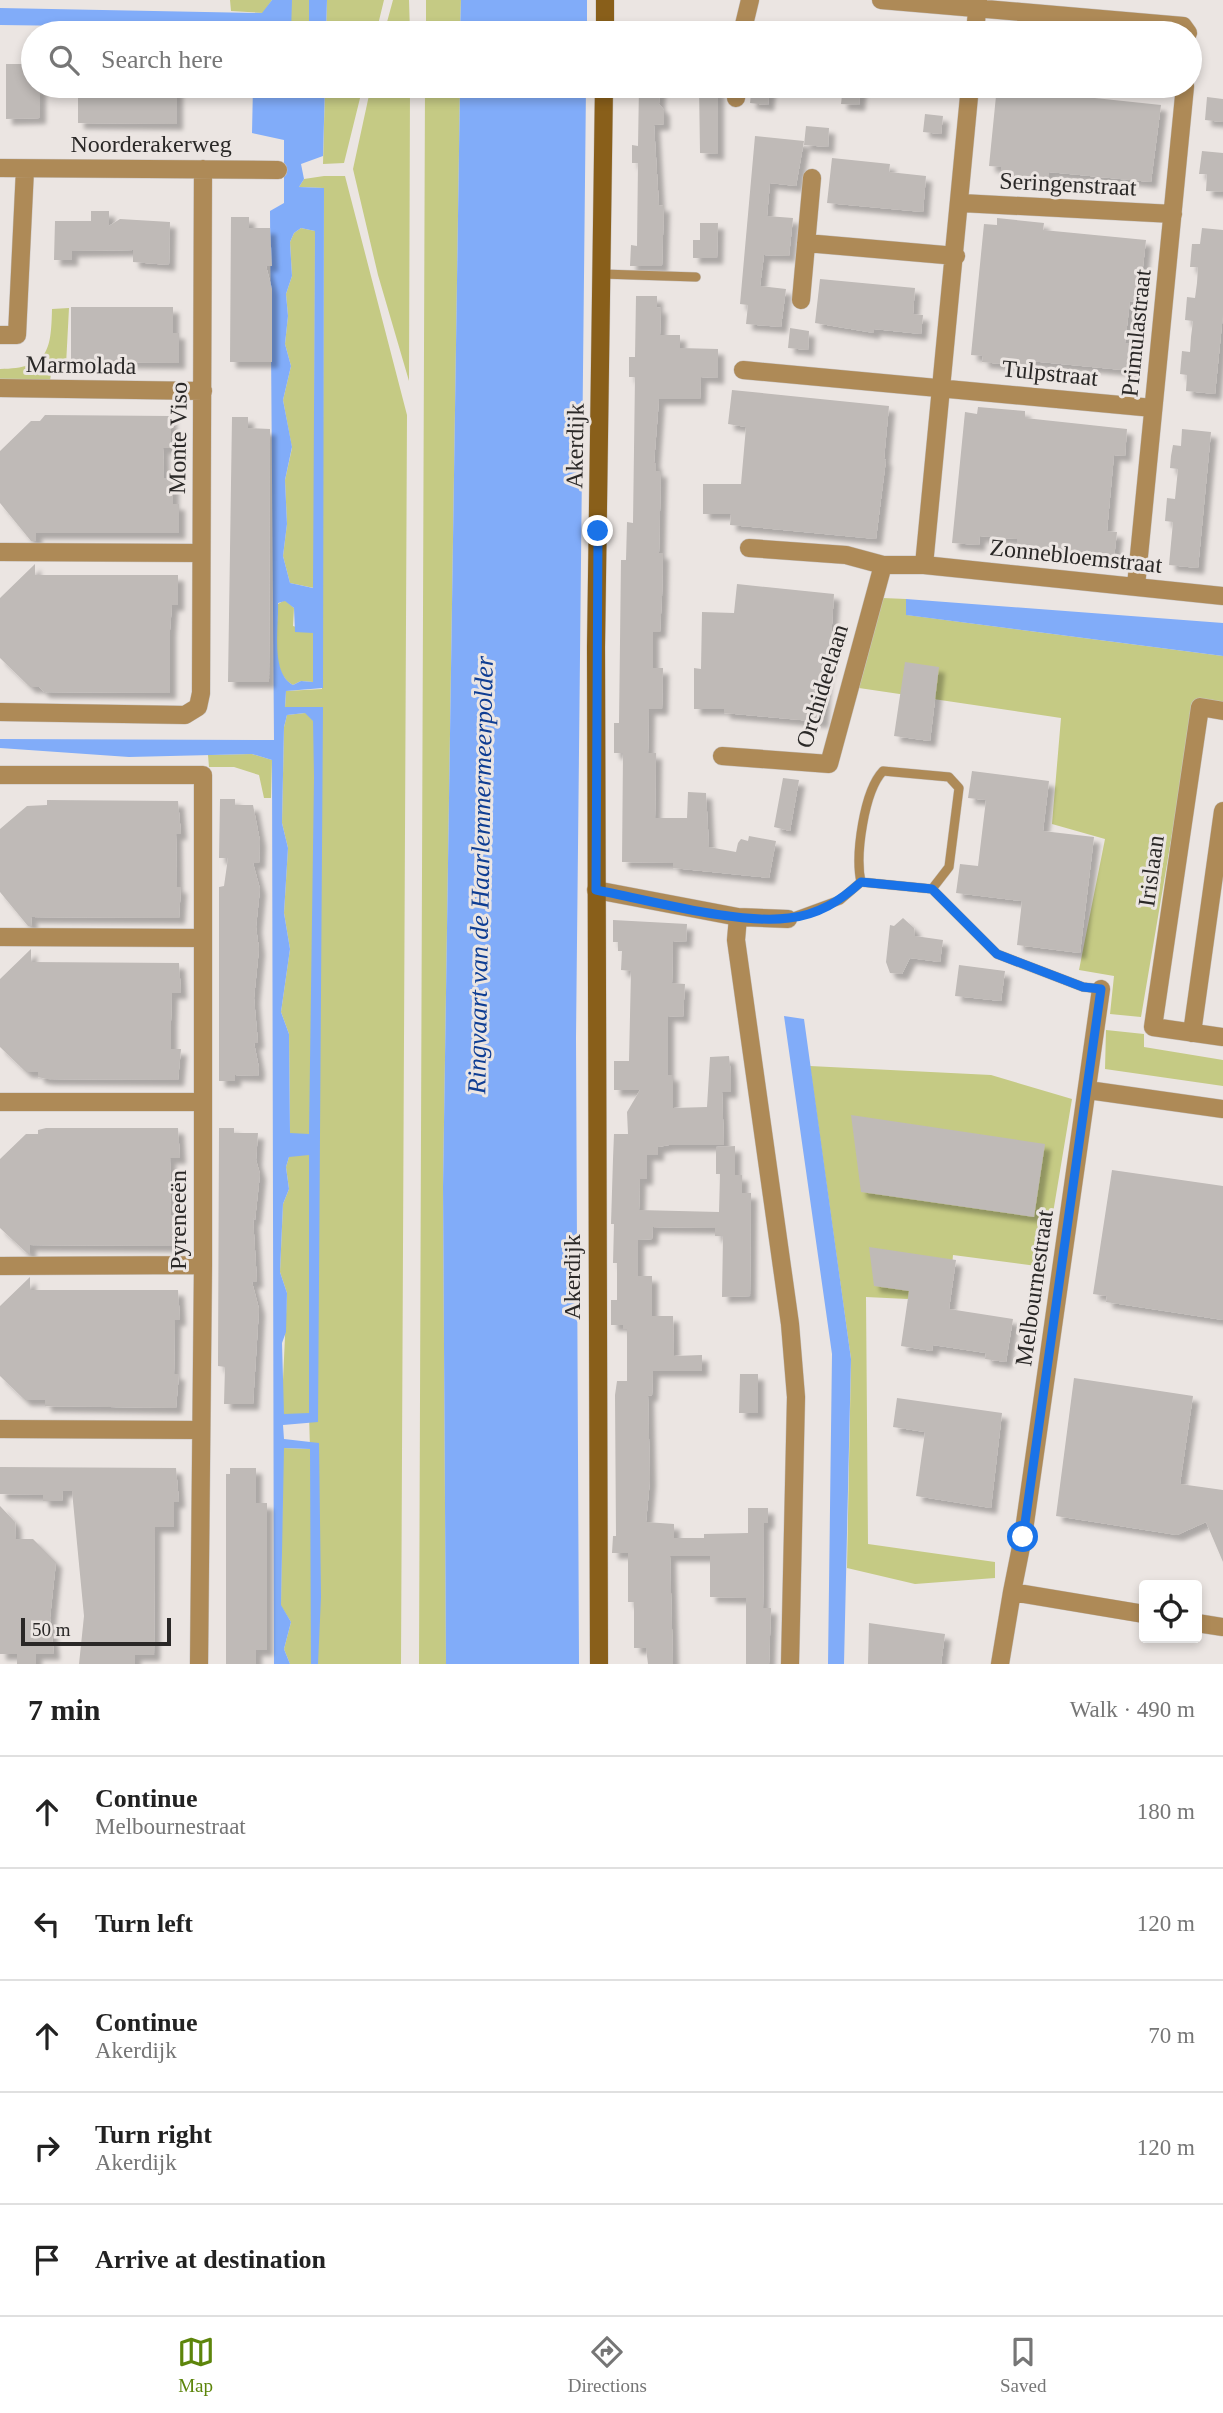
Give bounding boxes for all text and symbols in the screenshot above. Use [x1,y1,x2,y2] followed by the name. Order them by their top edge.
[21,21,1202,98] search box
[45,41,83,79] icon: search
[101,45,223,74] text: Search here
[70,131,232,157] street label: Noorderakerweg
[999,167,1138,201] street label: Seringenstraat
[1116,268,1156,398] street label: Primulastraat
[25,351,137,379] street label: Marmolada
[1001,355,1100,391] street label: Tulpstraat
[164,382,192,494] street label: Monte Viso
[561,403,589,489] street label: Akerdijk
[582,515,613,546] route end
[988,534,1164,578] street label: Zonnebloemstraat
[791,621,853,751] street label: Orchideelaan
[462,655,499,1095] water label: Ringvaart van de Haarlemmermeerpolder
[1133,834,1169,908] street label: Irislaan
[165,1170,191,1270] street label: Pyreneeën
[1010,1208,1058,1368] street label: Melbournestraat
[559,1234,585,1320] street label: Akerdijk
[1007,1521,1038,1552] route start
[1139,1580,1202,1643] map controls
[1139,1580,1202,1643] button: locate
[21,1615,172,1647] scale bar
[32,1619,71,1640] text: 50 m
[28,1693,101,1726] text: 7 min
[1070,1697,1195,1722] text: Walk · 490 m
[95,1784,198,1813] text: Continue
[28,1793,66,1831] icon: ahead
[1137,1799,1195,1824] text: 180 m
[95,1814,246,1839] text: Melbournestraat
[28,1905,66,1943] icon: left
[95,1909,193,1938] text: Turn left
[1137,1911,1195,1936] text: 120 m
[95,2008,198,2037] text: Continue
[28,2017,66,2055] icon: ahead
[1148,2023,1195,2048] text: 70 m
[95,2038,177,2063] text: Akerdijk
[95,2120,212,2149] text: Turn right
[28,2129,66,2167] icon: right
[1137,2135,1195,2160] text: 120 m
[95,2150,177,2175] text: Akerdijk
[28,2241,66,2279] icon: arrive
[95,2245,326,2274] text: Arrive at destination
[177,2333,215,2397] tab: Map
[568,2333,647,2397] tab: Directions
[1000,2333,1046,2397] tab: Saved

